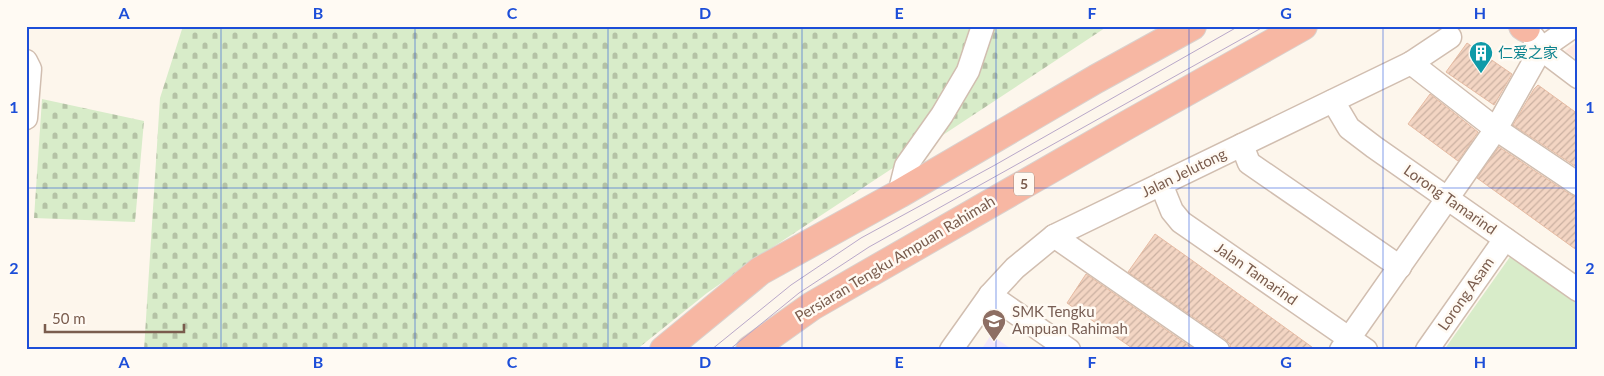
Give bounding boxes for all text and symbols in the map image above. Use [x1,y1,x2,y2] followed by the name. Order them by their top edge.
[117,3,130,22] text: A
[313,3,323,22] text: B
[507,3,518,22] text: C
[699,3,711,22] text: D
[894,3,904,22] text: E
[1087,3,1097,22] text: F
[1280,3,1292,22] text: G
[1474,3,1486,22] text: H
[1468,40,1494,74] building icon: 仁爱之家
[1498,43,1558,61] place label: 仁爱之家
[9,97,19,116] text: 1
[1585,97,1595,116] text: 1
[1138,144,1229,200] street label: Jalan Jelutong
[1401,161,1500,238] street label: Lorong Tamarind
[1014,172,1034,195] road number: 5
[791,191,998,325] street label: Persiaran Tengku Ampuan Rahimah
[1212,238,1301,308] street label: Jalan Tamarind
[1433,253,1497,334] street label: Lorong Asam
[9,258,19,277] text: 2
[1585,258,1595,277] text: 2
[45,301,184,333] scale bar
[1012,302,1128,337] place label: SMK Tengku Ampuan Rahimah
[981,308,1007,342] school or university icon: SMK Tengku Ampuan Rahimah
[52,309,86,327] text: 50 m
[117,352,130,371] text: A
[313,352,323,371] text: B
[507,352,518,371] text: C
[699,352,711,371] text: D
[894,352,904,371] text: E
[1087,352,1097,371] text: F
[1280,352,1292,371] text: G
[1474,352,1486,371] text: H

